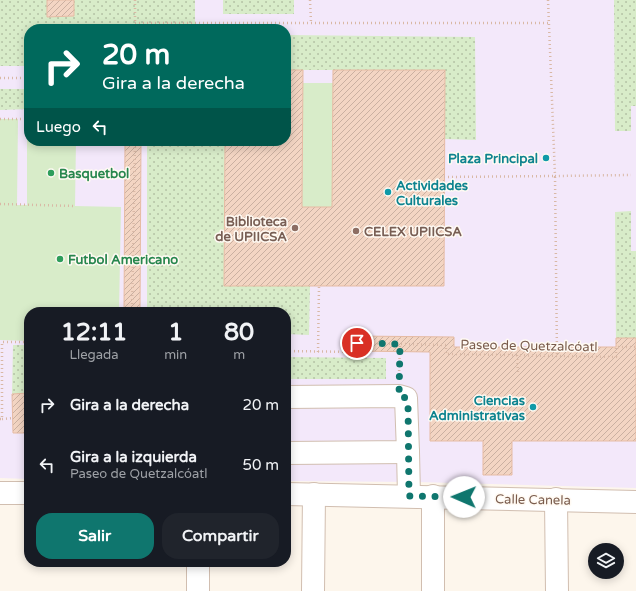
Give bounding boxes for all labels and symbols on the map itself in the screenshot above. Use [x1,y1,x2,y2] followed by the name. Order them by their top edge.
[448,151,538,167] place label: Plaza Principal
[541,153,551,163] marker: Plaza Principal
[59,166,129,182] place label: Basquetbol
[46,168,56,178] marker: Basquetbol
[396,178,468,209] place label: Actividades Culturales
[383,187,393,197] marker: Actividades Culturales
[215,214,287,245] place label: Biblioteca de UPIICSA
[290,223,300,233] marker: Biblioteca de UPIICSA
[364,224,462,240] place label: CELEX UPIICSA
[351,226,361,236] marker: CELEX UPIICSA
[68,252,178,268] place label: Futbol Americano
[55,254,65,264] marker: Futbol Americano
[340,326,374,360] pin
[460,337,598,355] street label: Paseo de Quetzalcóatl
[429,393,525,424] place label: Ciencias Administrativas
[528,402,538,412] marker: Ciencias Administrativas
[443,476,485,518] position arrow
[495,491,571,509] street label: Calle Canela

